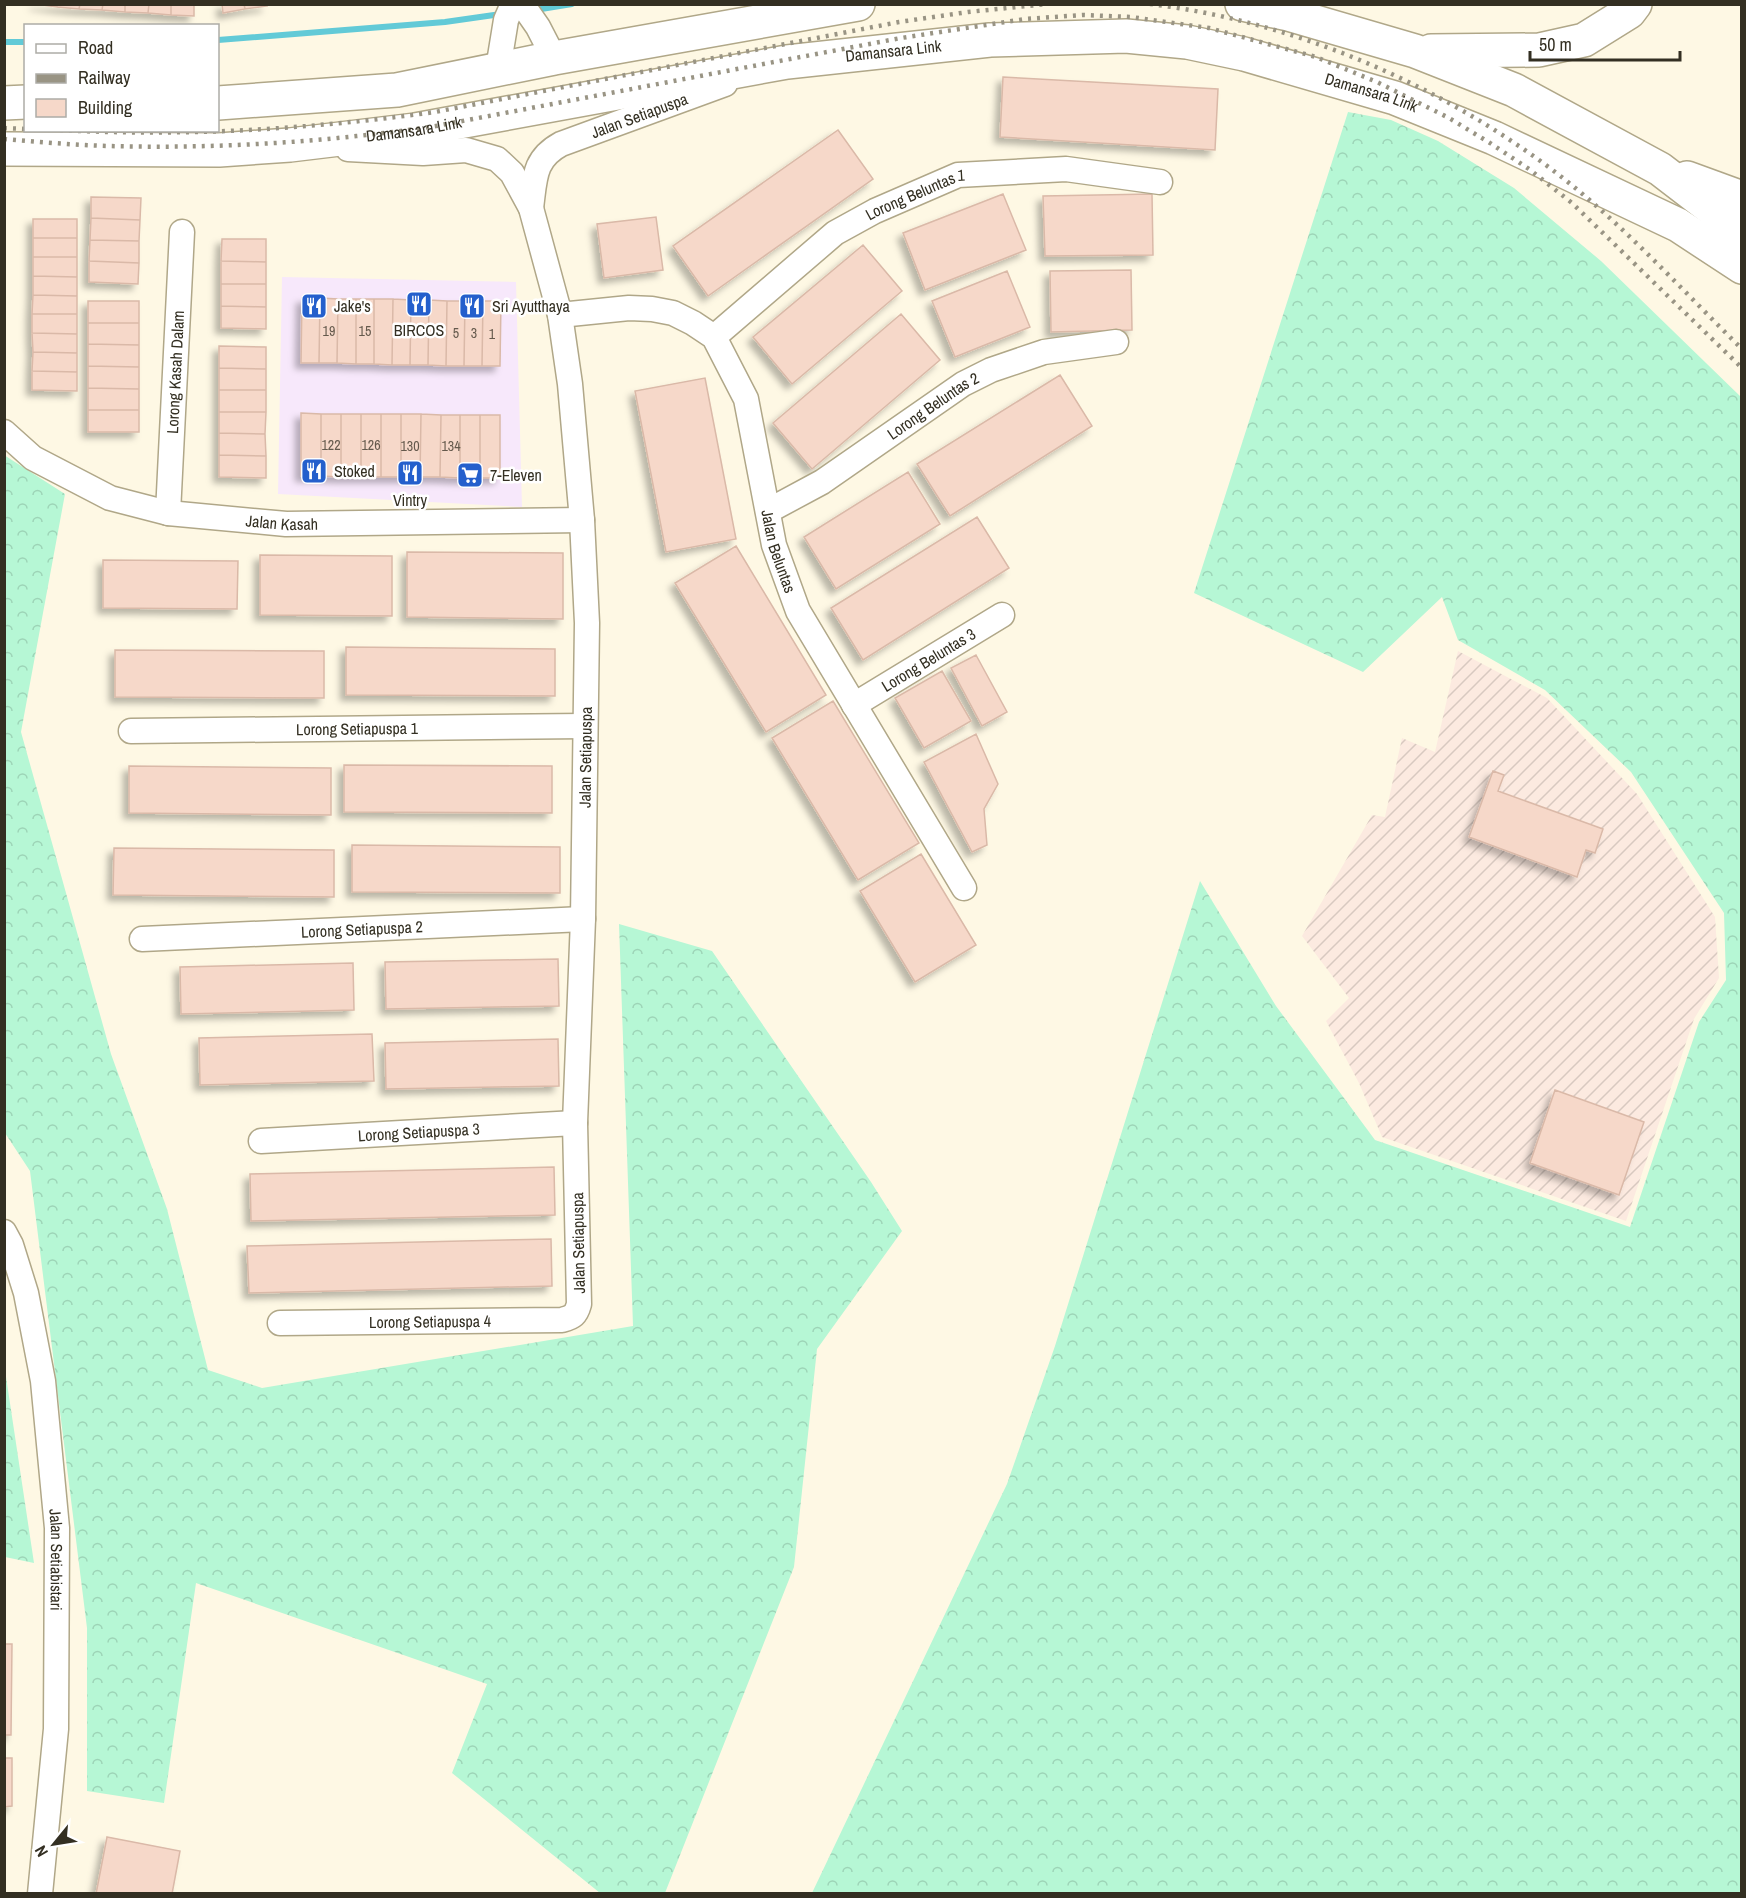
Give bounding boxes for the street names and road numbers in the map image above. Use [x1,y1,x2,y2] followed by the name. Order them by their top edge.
[844,34,943,67] street label: Damansara Link
[1322,67,1422,117] street label: Damansara Link
[588,87,691,143] street label: Jalan Setiapuspa
[365,111,464,147] street label: Damansara Link
[861,164,966,225] street label: Lorong Beluntas 1
[161,310,189,434] street label: Lorong Kasah Dalam
[883,367,982,445] street label: Lorong Beluntas 2
[756,508,802,596] street label: Jalan Beluntas
[245,509,318,535] street label: Jalan Kasah
[877,623,980,697] street label: Lorong Beluntas 3
[574,706,597,808] street label: Jalan Setiapuspa
[296,717,419,740] street label: Lorong Setiapuspa 1
[300,915,423,943] street label: Lorong Setiapuspa 2
[357,1117,480,1146] street label: Lorong Setiapuspa 3
[566,1191,590,1294] street label: Jalan Setiapuspa
[369,1310,491,1333] street label: Lorong Setiapuspa 4
[44,1508,68,1611] street label: Jalan Setiabistari

